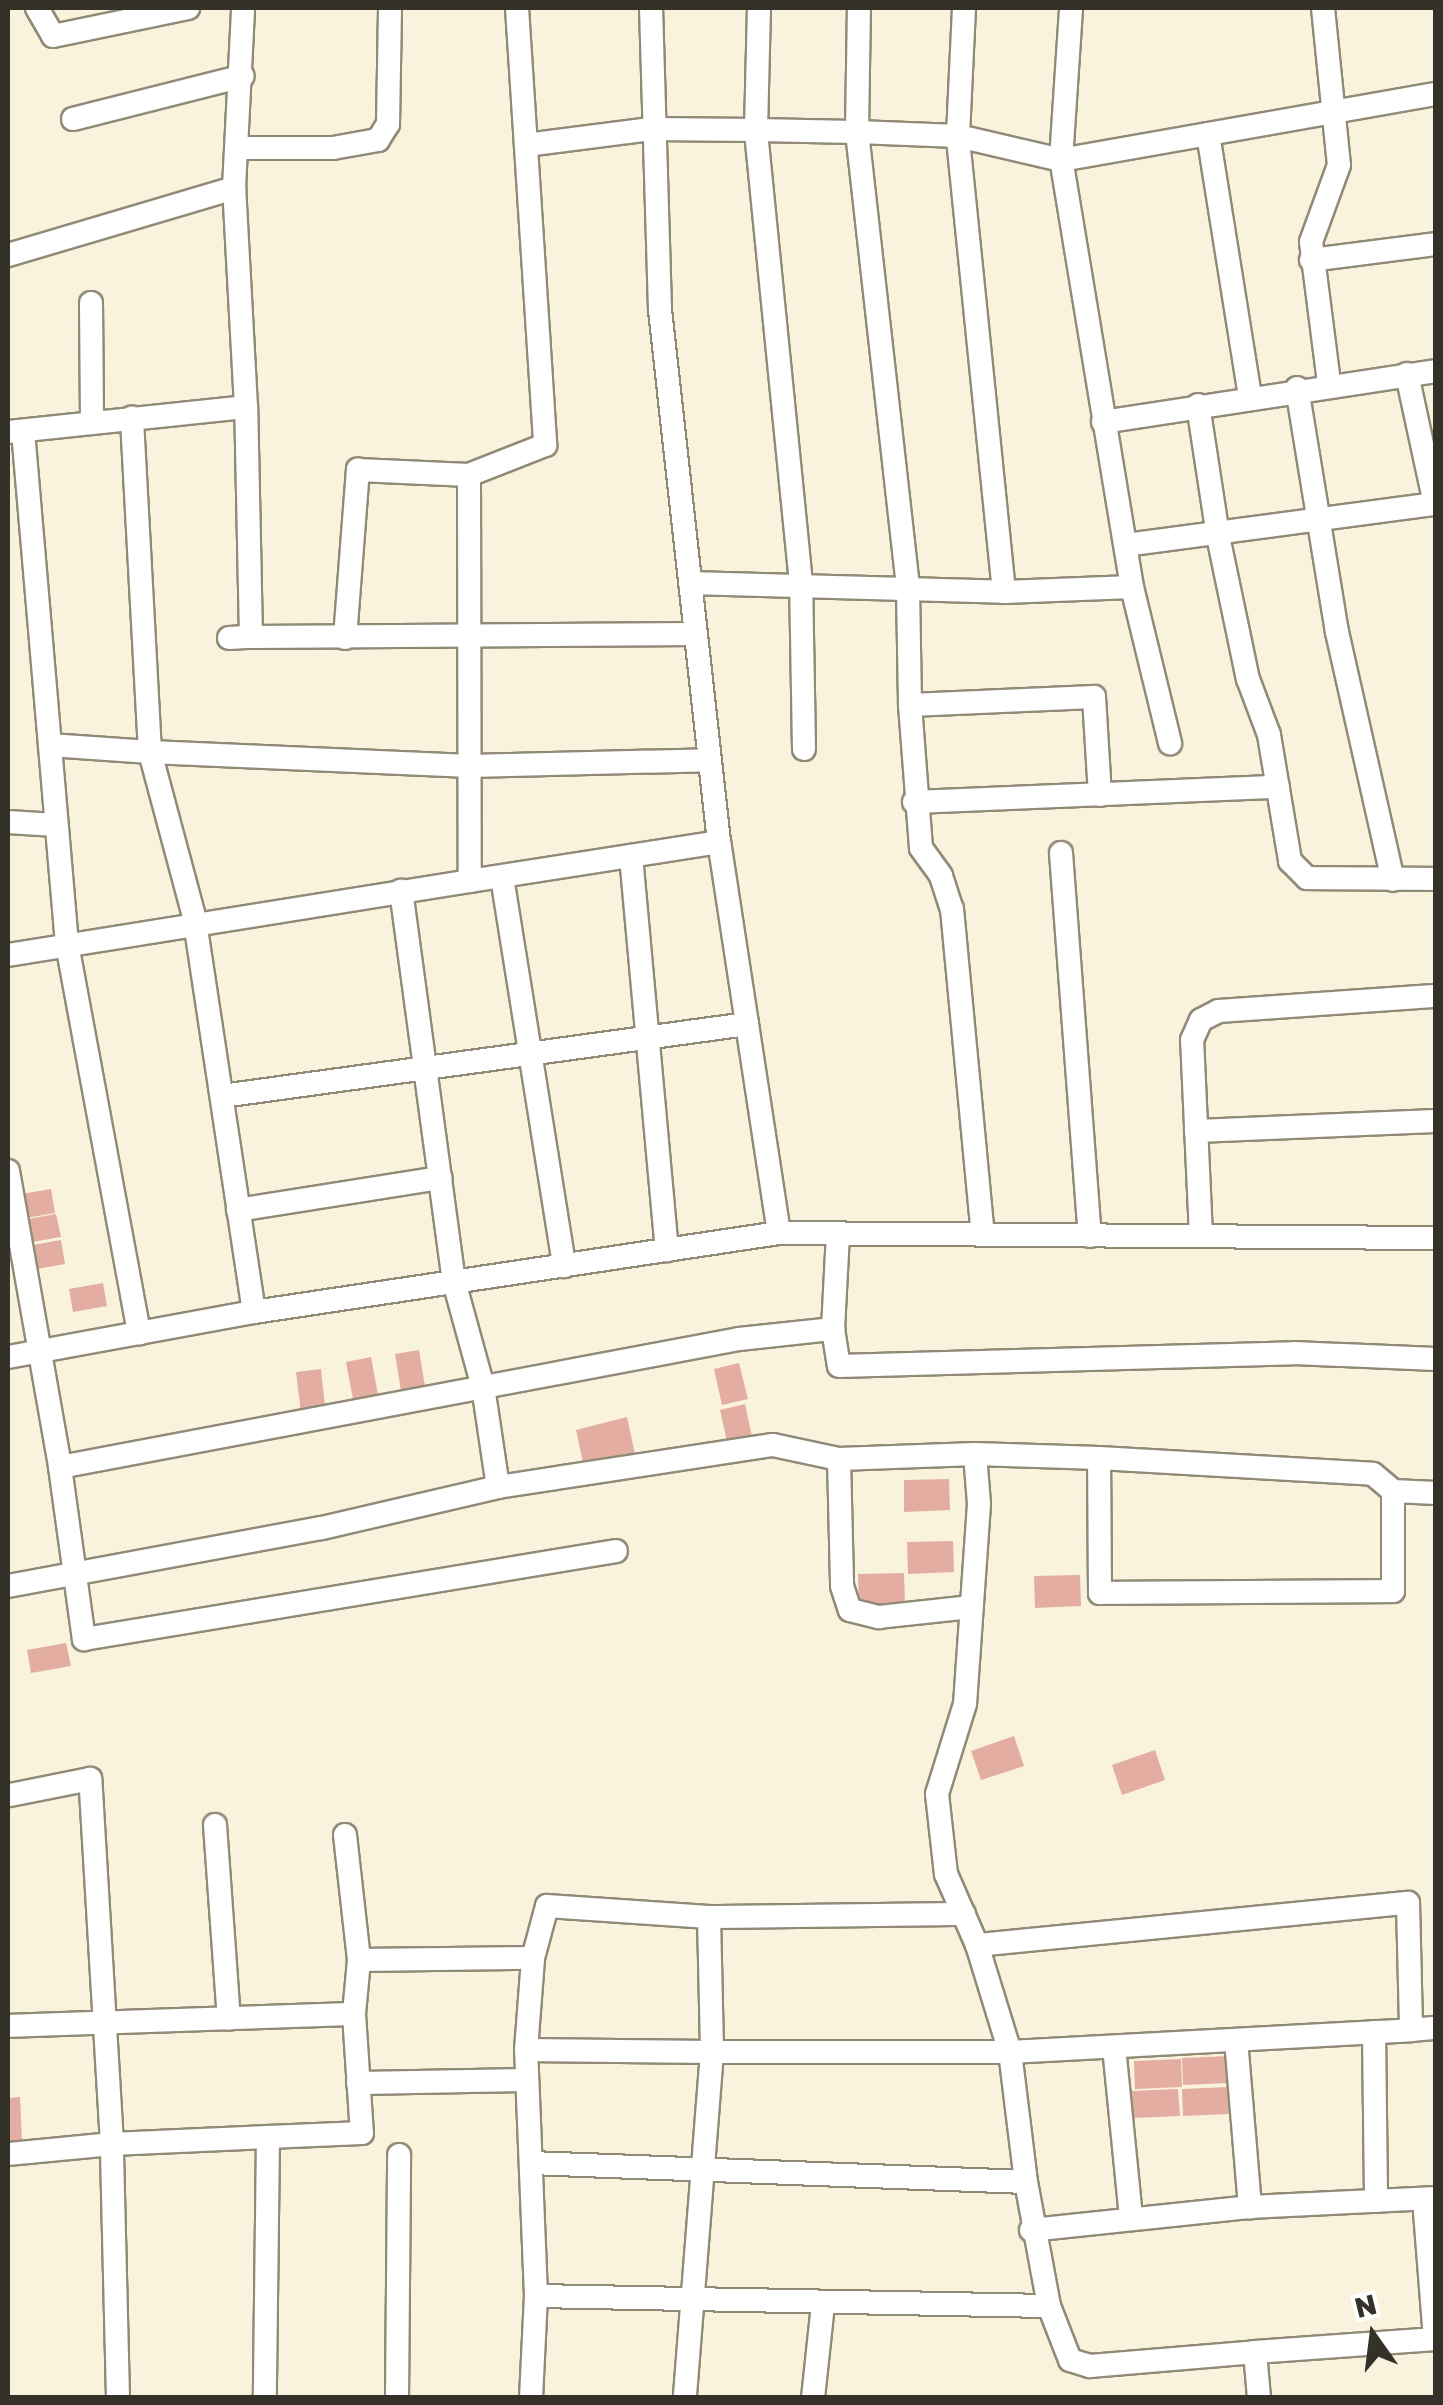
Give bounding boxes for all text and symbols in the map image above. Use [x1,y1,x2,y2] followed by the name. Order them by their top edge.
[1323,2285,1423,2385] north arrow
[1351,2287,1380,2324] text: N

